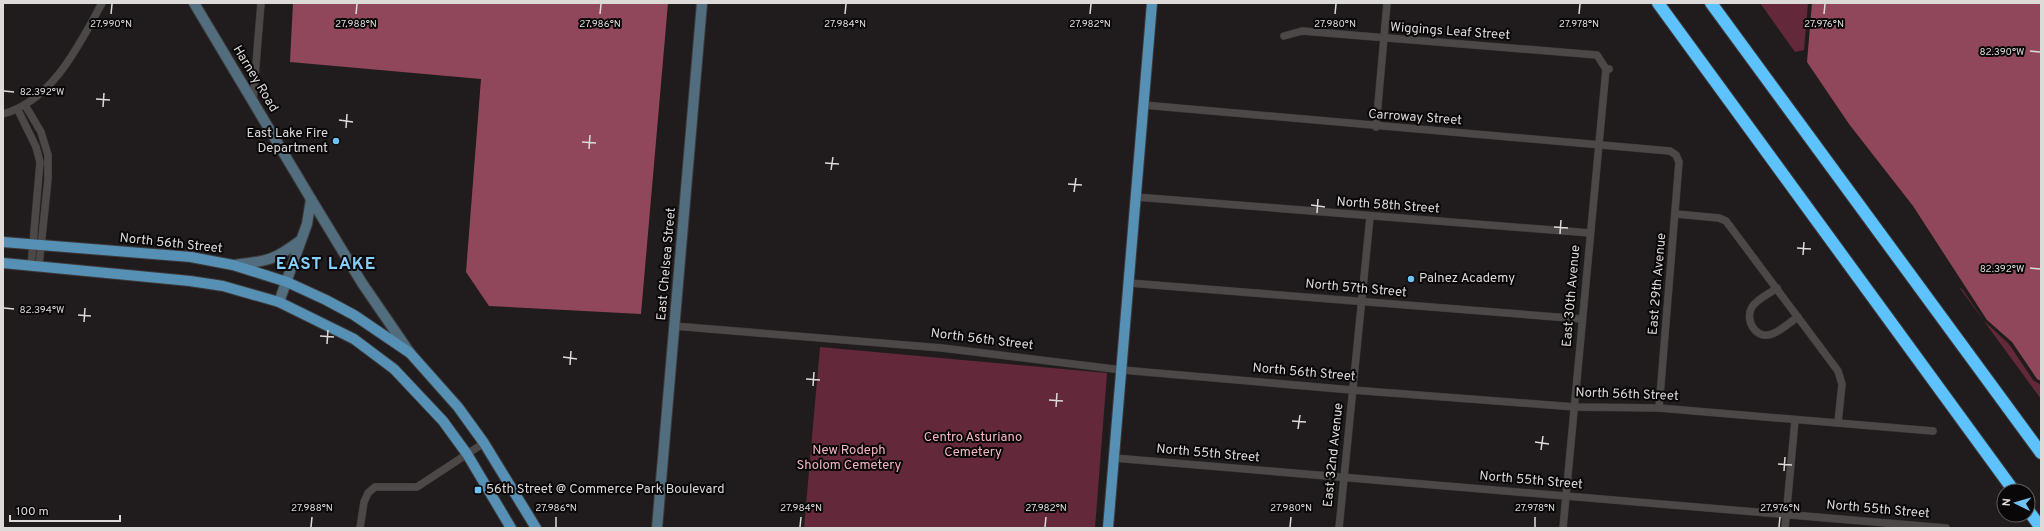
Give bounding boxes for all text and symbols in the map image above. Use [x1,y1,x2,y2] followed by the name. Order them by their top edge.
[90,18,132,31] text: 27.990°N
[335,18,377,31] text: 27.988°N
[579,18,621,31] text: 27.986°N
[824,18,866,31] text: 27.984°N
[1069,18,1111,31] text: 27.982°N
[1314,18,1356,31] text: 27.980°N
[1559,18,1599,31] text: 27.978°N
[1804,18,1844,31] text: 27.976°N
[1389,20,1511,44] street label: Wiggings Leaf Street
[229,43,281,115] street label: Harney Road
[1980,46,2024,59] text: 82.390°W
[20,86,64,99] text: 82.392°W
[1368,107,1463,129] street label: Carroway Street
[247,126,328,157] place label: East Lake Fire Department
[331,136,341,146] marker: East Lake Fire Department
[1336,194,1440,218] street label: North 58th Street
[654,207,680,321] street label: East Chelsea Street
[119,231,223,257] street label: North 56th Street
[1646,232,1670,336] street label: East 29th Avenue
[1560,244,1584,348] street label: East 30th Avenue
[276,254,376,276] district label: EAST LAKE
[1980,263,2024,276] text: 82.392°W
[1419,271,1515,287] place label: Palnez Academy
[1406,274,1416,284] marker: Palnez Academy
[1305,277,1408,301] street label: North 57th Street
[20,304,64,317] text: 82.394°W
[930,326,1034,354] street label: North 56th Street
[1252,361,1356,385] street label: North 56th Street
[1575,385,1679,405] street label: North 56th Street
[1321,402,1347,508] street label: East 32nd Avenue
[924,430,1022,461] park label: Centro Asturiano Cemetery
[1156,442,1260,466] street label: North 55th Street
[797,443,902,474] park label: New Rodeph Sholom Cemetery
[1479,469,1583,493] street label: North 55th Street
[486,482,725,498] place label: 56th Street @ Commerce Park Boulevard
[1996,483,2036,523] north arrow
[473,485,483,495] marker: 56th Street @ Commerce Park Boulevard
[10,497,120,523] scale bar
[1826,498,1930,522] street label: North 55th Street
[2000,498,2014,507] text: N
[291,502,333,515] text: 27.988°N
[535,502,577,515] text: 27.986°N
[780,502,822,515] text: 27.984°N
[1025,502,1067,515] text: 27.982°N
[1270,502,1312,515] text: 27.980°N
[1515,502,1555,515] text: 27.978°N
[1760,502,1800,515] text: 27.976°N
[16,504,49,520] text: 100 m

